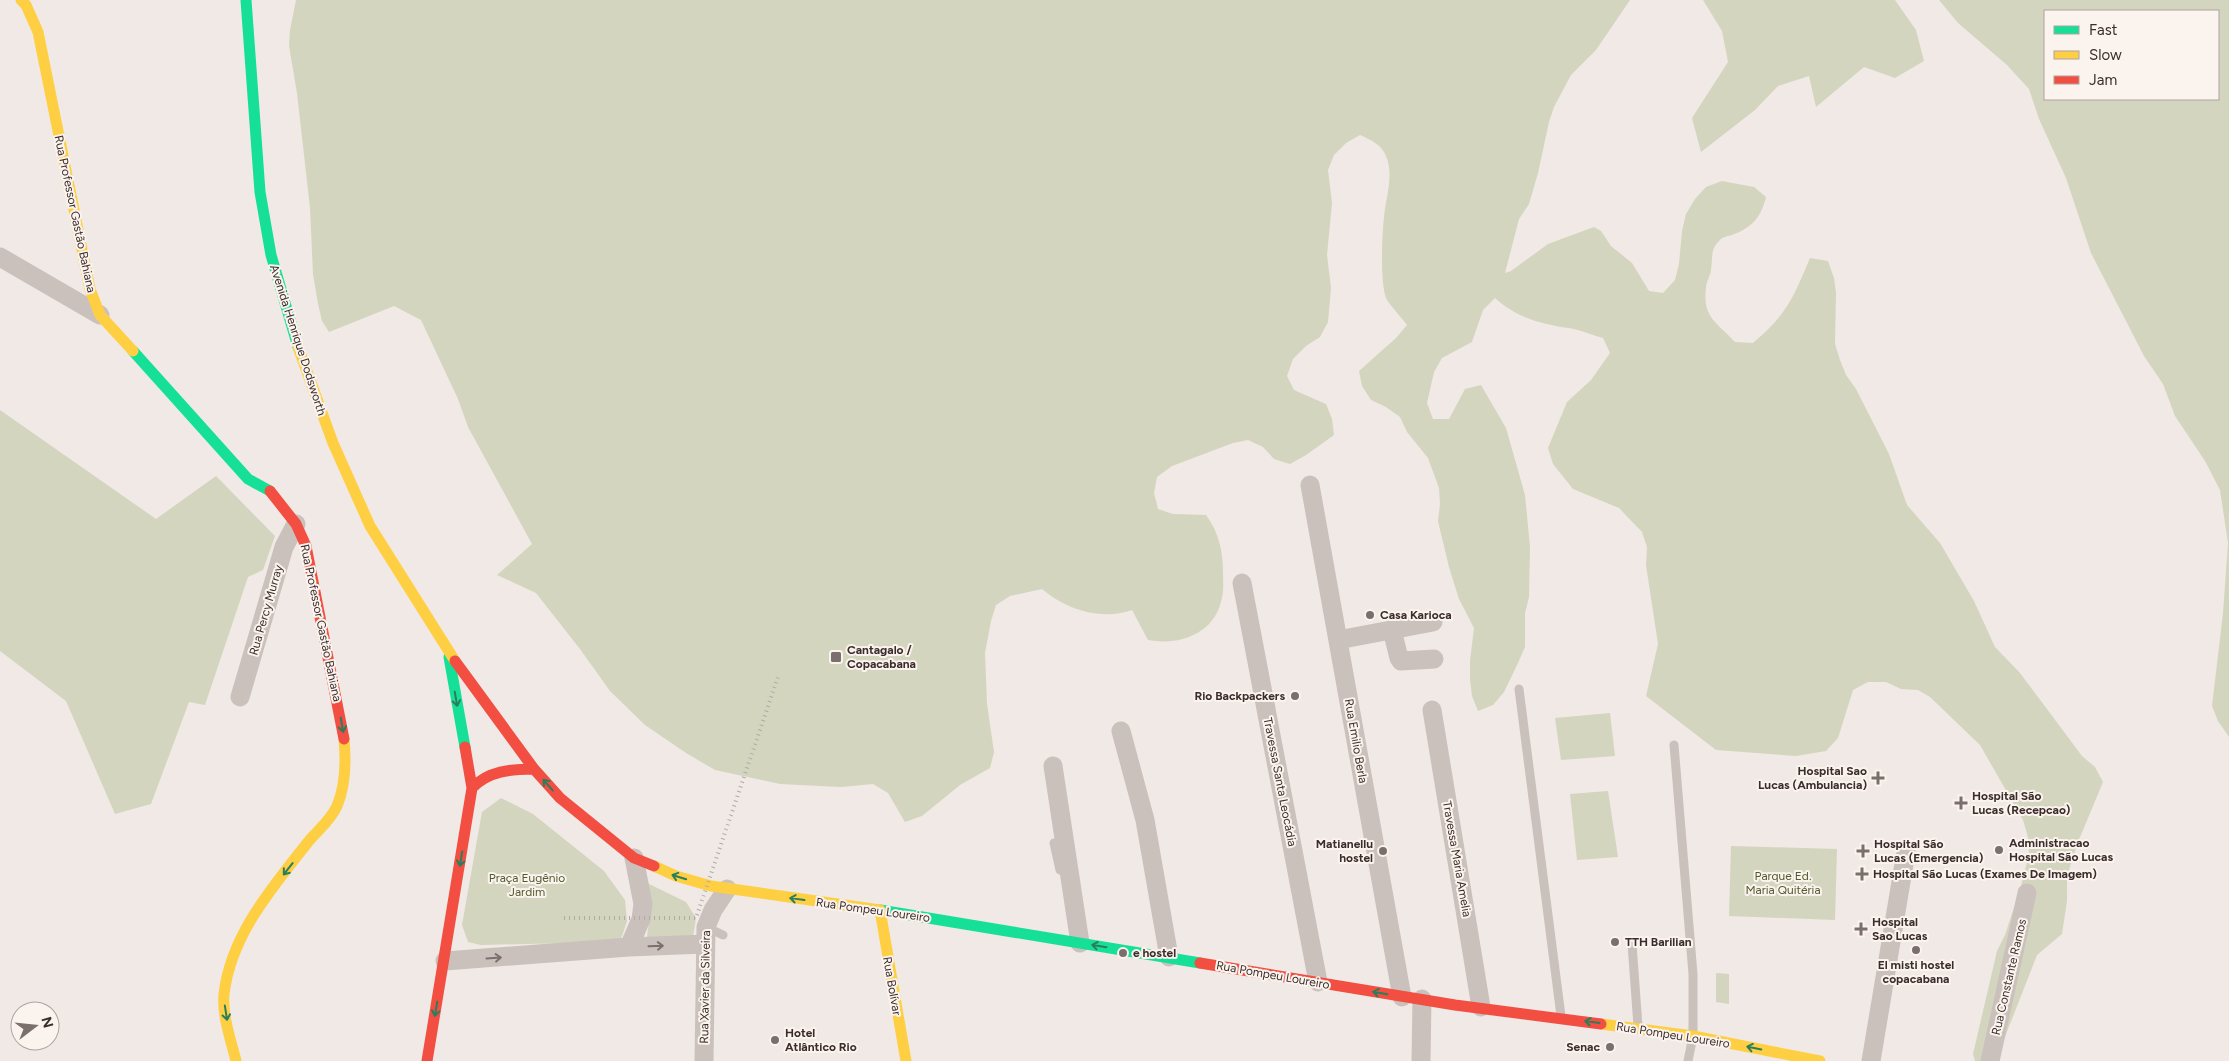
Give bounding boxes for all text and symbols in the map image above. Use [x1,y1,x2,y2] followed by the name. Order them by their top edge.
[2044,10,2219,100] legend
[2089,21,2118,39] text: Fast
[2089,46,2122,64] text: Slow
[2089,71,2117,89] text: Jam
[51,134,99,294] street label: Rua Professor Gastão Bahiana
[267,263,329,418] street label: Avenida Henrique Dodsworth
[297,543,345,703] street label: Rua Professor Gastão Bahiana
[246,562,286,657] street label: Rua Percy Murray
[1380,608,1452,622] place label: Casa Karioca
[1364,609,1376,621] marker: Casa Karioca
[847,643,916,671] place label: Cantagalo / Copacabana
[829,650,843,664] marker: Cantagalo / Copacabana
[1194,689,1285,703] place label: Rio Backpackers
[452,690,462,706] one-way arrow
[1289,690,1301,702] marker: Rio Backpackers
[1342,698,1370,784] street label: Rua Emilio Berla
[337,716,347,732] one-way arrow
[1261,716,1299,848] street label: Travessa Santa Leocádia
[1758,764,1867,792] place label: Hospital Sao Lucas (Ambulancia)
[1871,771,1885,785] marker: Hospital Sao Lucas (Ambulancia)
[542,778,554,791] one-way arrow
[1972,789,2071,817] place label: Hospital São Lucas (Recepcao)
[1954,796,1968,810] marker: Hospital São Lucas (Recepcao)
[1440,800,1474,918] street label: Travessa Maria Amelia
[2009,836,2113,864] place label: Administracao Hospital São Lucas
[1316,837,1373,865] place label: Matianellu hostel
[1874,837,1984,865] place label: Hospital São Lucas (Emergencia)
[1856,844,1870,858] marker: Hospital São Lucas (Emergencia)
[1993,844,2005,856] marker: Administracao Hospital São Lucas
[1377,845,1389,857] marker: Matianellu hostel
[456,851,466,867] one-way arrow
[282,862,293,875] one-way arrow
[1855,867,1869,881] marker: Hospital São Lucas (Exames De Imagem)
[1873,867,2097,881] place label: Hospital São Lucas (Exames De Imagem)
[1745,869,1821,897] park label: Parque Ed. Maria Quitéria
[489,871,565,899] park label: Praça Eugênio Jardim
[672,871,688,881] one-way arrow
[789,893,805,903] one-way arrow
[815,895,931,925] street label: Rua Pompeu Loureiro
[1872,915,1928,943] place label: Hospital Sao Lucas
[1989,917,2029,1037] street label: Rua Constante Ramos
[1854,922,1868,936] marker: Hospital Sao Lucas
[697,930,713,1044] street label: Rua Xavier da Silveira
[1625,935,1692,949] place label: TTH Barilian
[1609,936,1621,948] marker: TTH Barilian
[1091,940,1107,950] one-way arrow
[647,941,663,951] one-way arrow
[1910,944,1922,956] marker: El misti hostel copacabana
[1133,946,1176,960] place label: e hostel
[1117,947,1129,959] marker: e hostel
[485,953,501,962] one-way arrow
[880,956,904,1016] street label: Rua Bolívar
[1215,958,1331,992] street label: Rua Pompeu Loureiro
[1878,958,1954,986] place label: El misti hostel copacabana
[1372,988,1388,998] one-way arrow
[10,1001,60,1051] north arrow
[431,1001,441,1017] one-way arrow
[222,1005,232,1021] one-way arrow
[37,1015,57,1030] text: N
[1585,1017,1601,1027] one-way arrow
[1615,1019,1731,1051] street label: Rua Pompeu Loureiro
[785,1026,857,1054] place label: Hotel Atlântico Rio
[769,1034,781,1046] marker: Hotel Atlântico Rio
[1566,1040,1600,1054] place label: Senac
[1604,1041,1616,1053] marker: Senac
[1747,1043,1763,1053] one-way arrow

